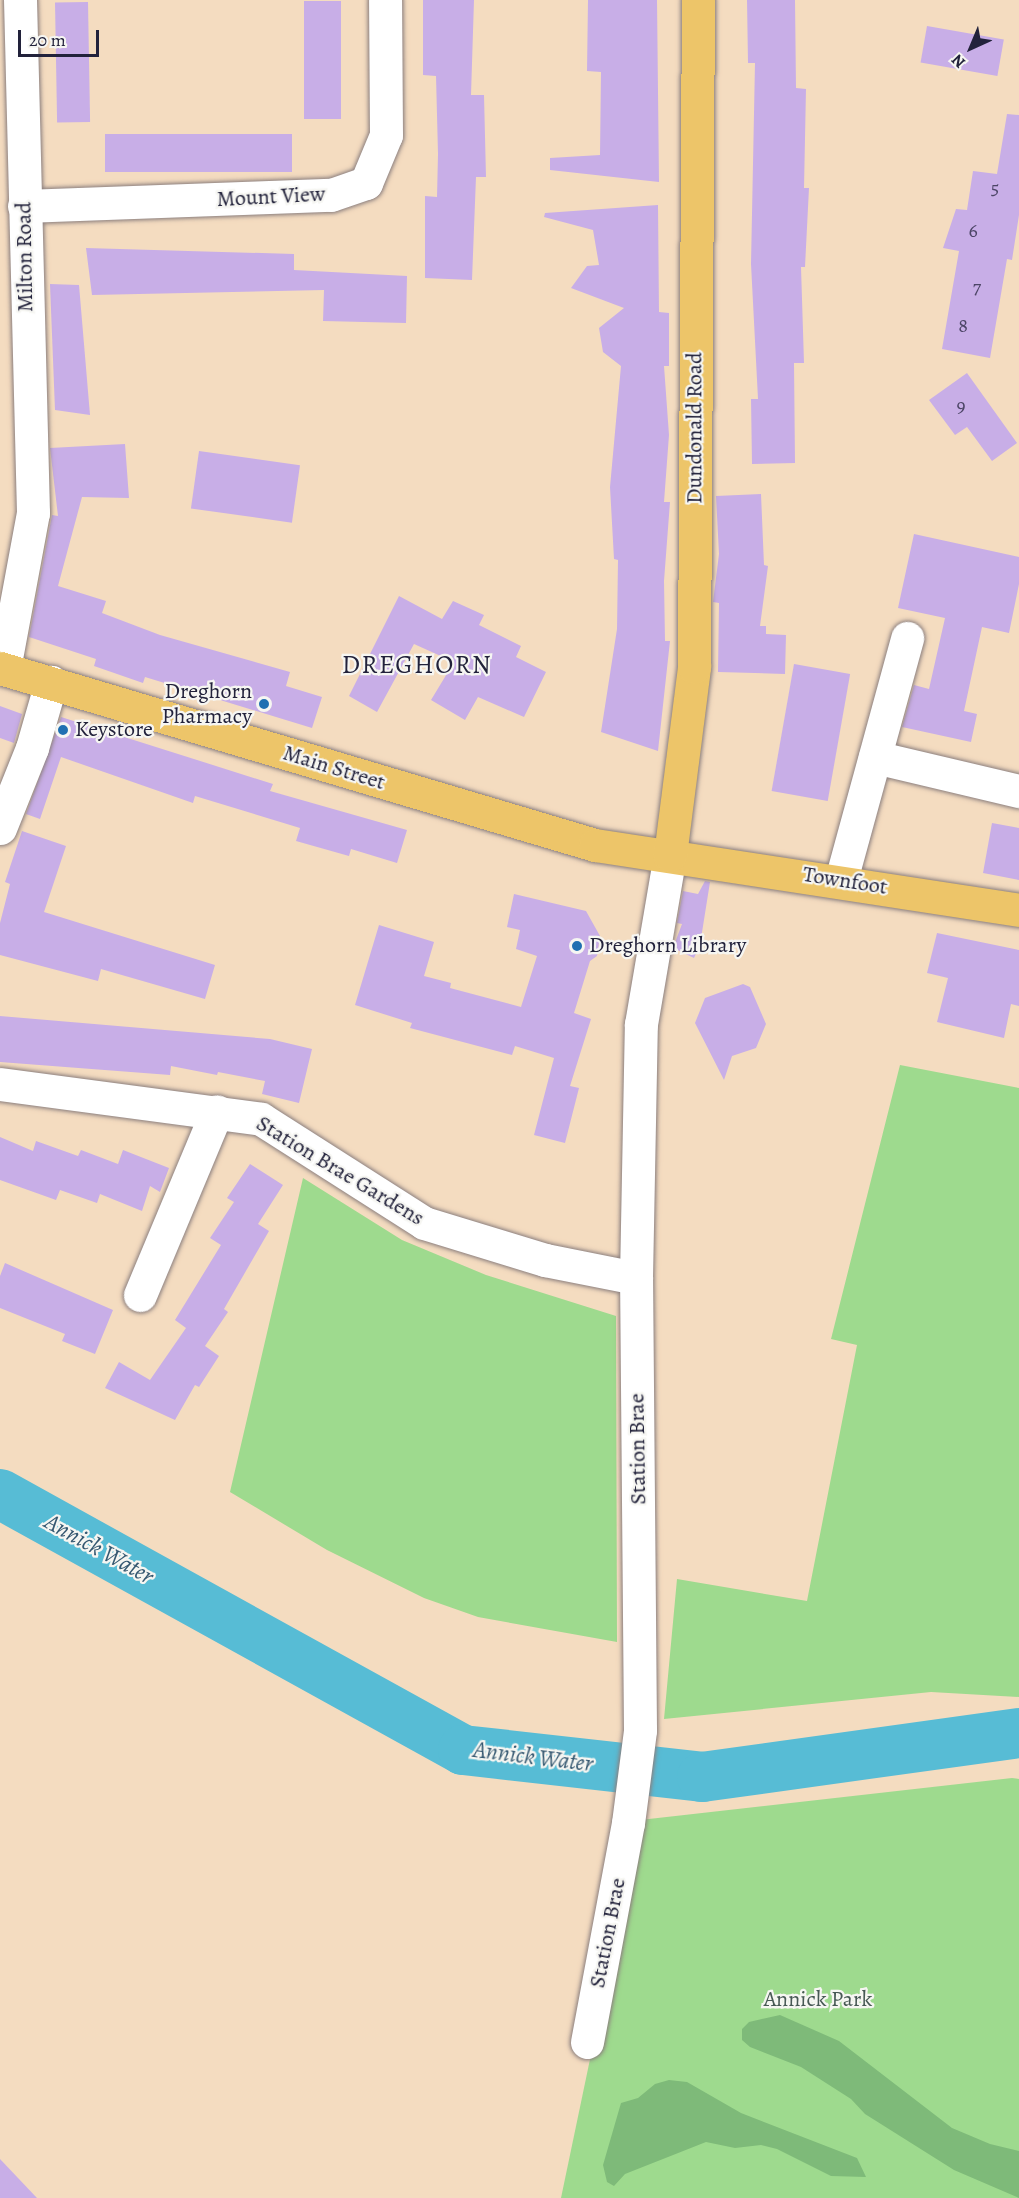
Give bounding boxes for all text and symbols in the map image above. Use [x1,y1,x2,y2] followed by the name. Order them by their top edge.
[21,18,102,56] scale bar
[941,18,1001,78] north arrow
[29,28,66,52] text: 20 m
[947,49,970,73] text: N
[991,175,999,199] house number: 5
[216,181,326,213] street label: Mount View
[11,202,39,312] street label: Milton Road
[968,218,978,242] house number: 6
[973,274,981,298] house number: 7
[958,313,968,337] house number: 8
[682,352,708,504] street label: Dundonald Road
[956,393,966,417] house number: 9
[342,649,492,681] district label: DREGHORN
[162,678,252,730] place label: Dreghorn Pharmacy
[257,697,271,711] marker: Dreghorn Pharmacy
[75,717,153,743] place label: Keystore
[56,723,70,737] marker: Keystore
[280,740,388,796] street label: Main Street
[801,861,889,901] street label: Townfoot
[589,933,746,959] place label: Dreghorn Library
[570,939,584,953] marker: Dreghorn Library
[251,1110,429,1232] street label: Station Brae Gardens
[624,1393,652,1505] street label: Station Brae
[39,1507,159,1591] water label: Annick Water
[472,1735,594,1779] water label: Annick Water
[584,1876,632,1990] street label: Station Brae
[764,1987,872,2013] park label: Annick Park

